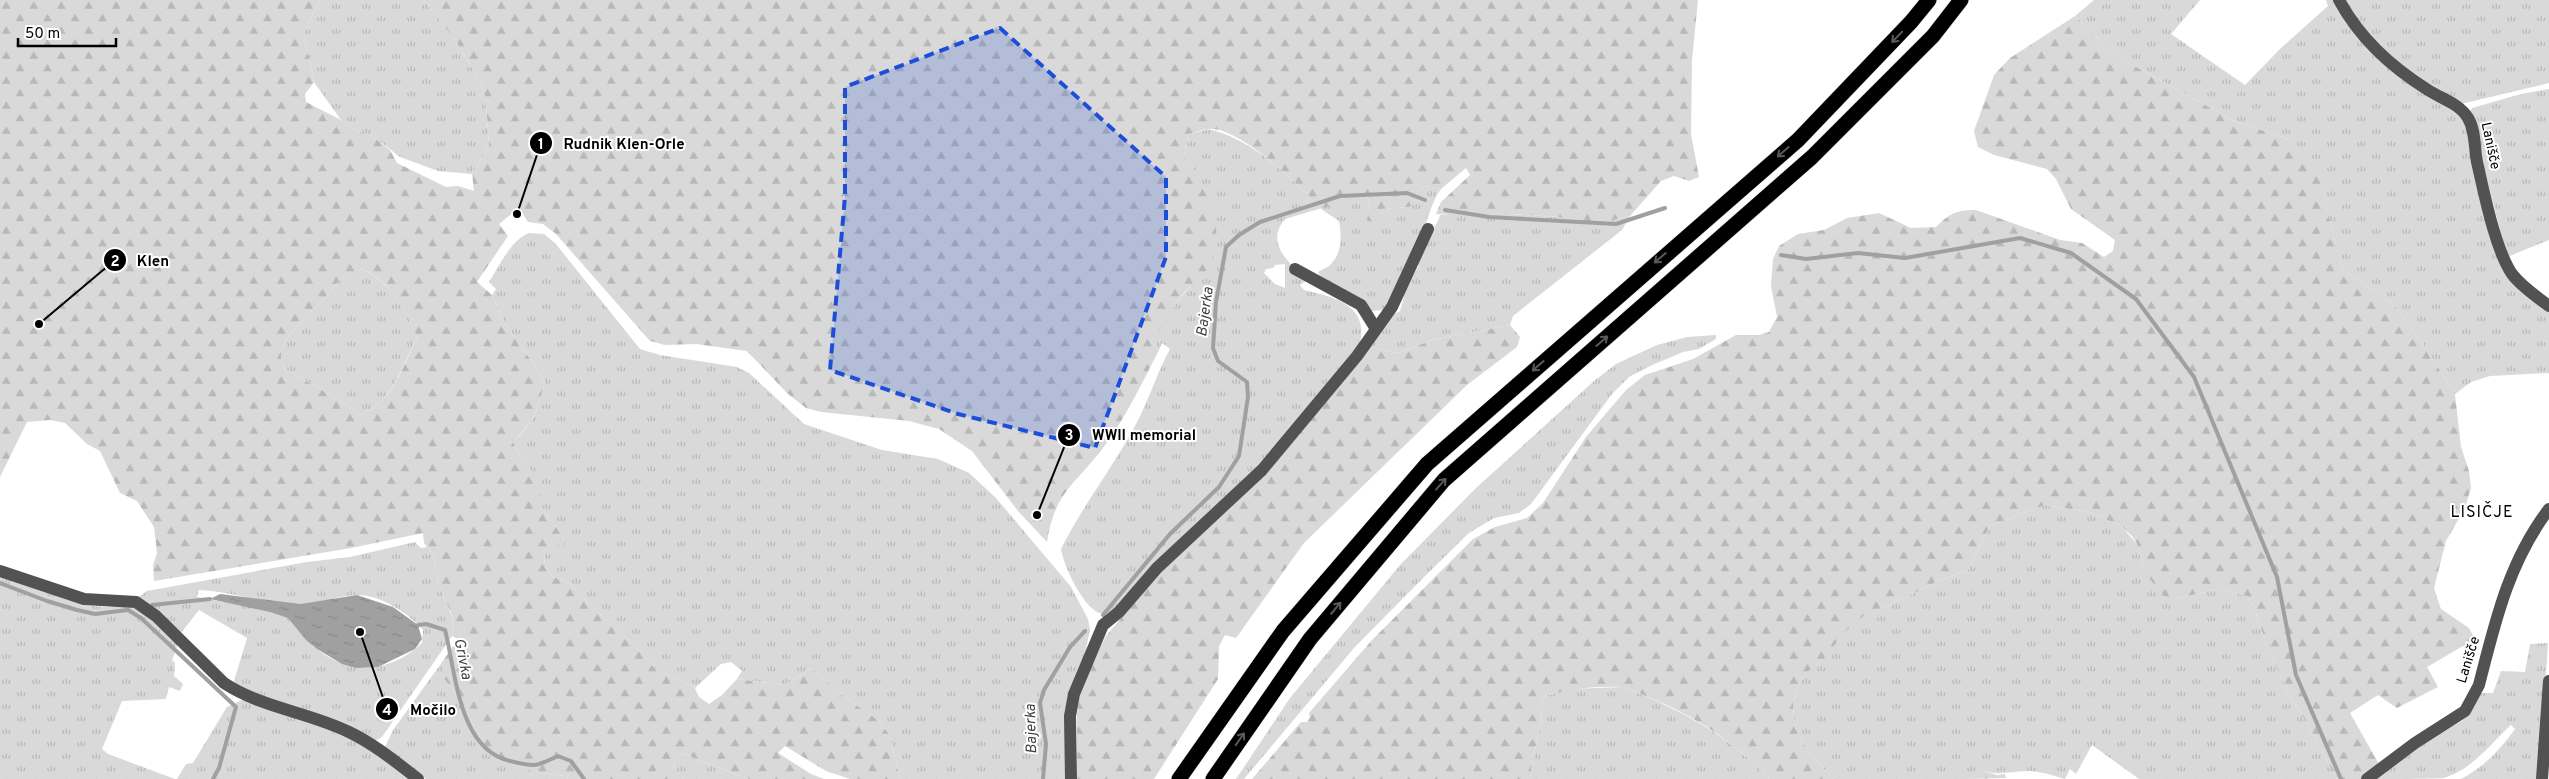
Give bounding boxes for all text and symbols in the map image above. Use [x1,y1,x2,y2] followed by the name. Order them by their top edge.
[18,15,115,47] scale bar
[25,25,60,44] text: 50 m
[1891,31,1904,43] one-way arrow
[2477,121,2503,171] street label: Lanišče
[528,128,694,158] callout: Rudnik Klen-Orle
[538,136,544,155] text: 1
[564,136,684,155] text: Rudnik Klen-Orle
[1777,147,1790,158] one-way arrow
[102,245,179,275] callout: Klen
[110,253,120,272] text: 2
[137,253,169,272] text: Klen
[1654,253,1667,264] one-way arrow
[1193,286,1219,338] water label: Bajerka
[1595,335,1608,347] one-way arrow
[1532,360,1545,372] one-way arrow
[1057,420,1206,450] callout: WWII memorial
[1065,427,1074,446] text: 3
[1092,427,1196,446] text: WWII memorial
[1435,477,1447,490] one-way arrow
[2450,501,2514,523] district label: LISIČJE
[1330,601,1342,614] one-way arrow
[2454,635,2484,685] street label: Lanišče
[449,637,475,681] water label: Grivka
[375,694,466,724] callout: Močilo
[382,702,392,721] text: 4
[410,702,456,721] text: Močilo
[1022,704,1042,754] water label: Bajerka
[1235,732,1245,746] one-way arrow

